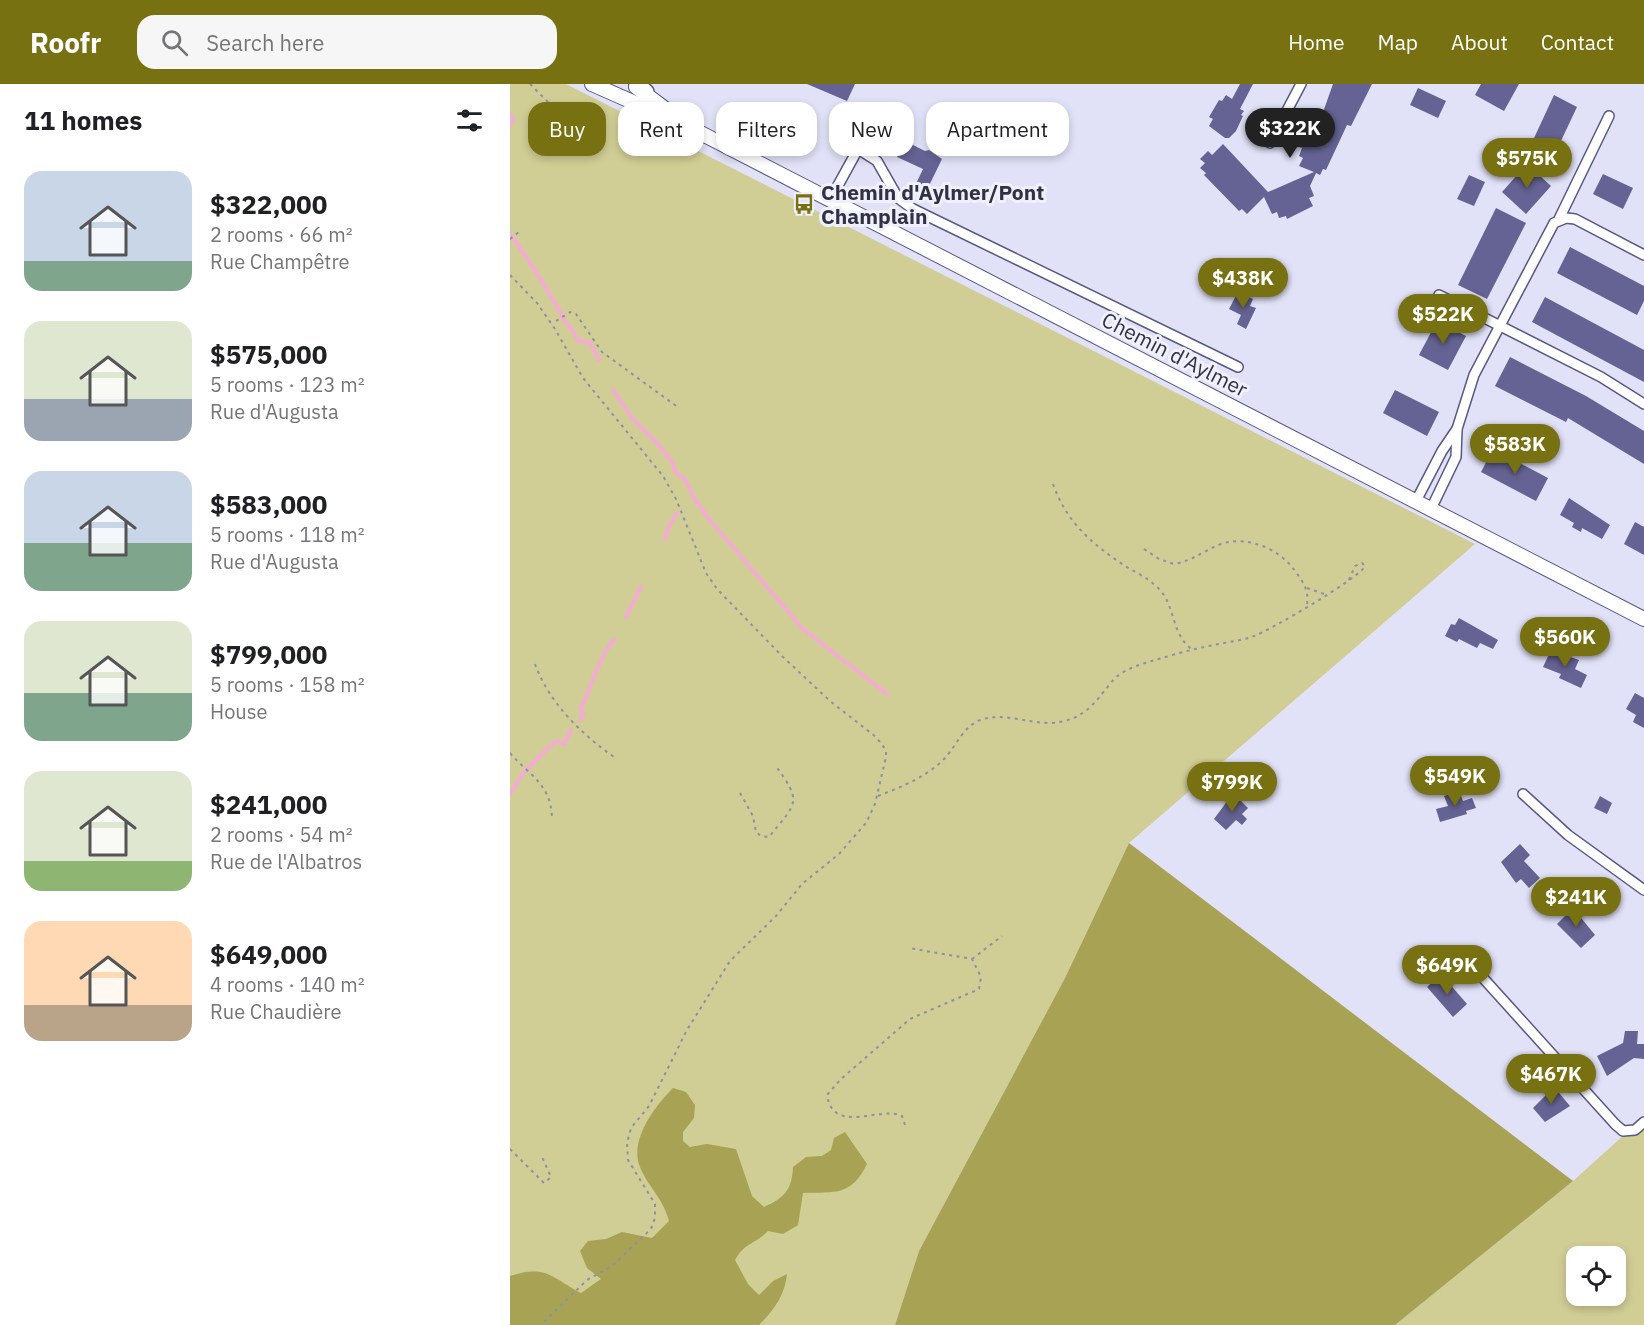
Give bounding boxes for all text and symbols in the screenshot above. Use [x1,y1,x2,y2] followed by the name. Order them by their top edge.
[137,15,557,69] search box
[30,24,101,61] text: Roofr
[158,26,191,59] icon: search
[206,28,324,57] text: Search here
[1288,28,1345,56] text: Home
[1378,28,1418,56] text: Map
[1451,28,1508,56] text: About
[1541,28,1614,56] text: Contact
[528,102,606,156] chip: Buy
[618,102,704,156] chip: Rent
[716,102,817,156] chip: Filters
[829,102,914,156] chip: New
[926,102,1069,156] chip: Apartment
[24,103,142,137] text: 11 homes
[453,104,486,137] icon: filters
[1248,108,1332,159] pin: $322K
[1259,114,1321,141] text: $322K
[1485,138,1569,189] pin: $575K
[1496,144,1558,171] text: $575K
[821,178,1044,230] place label: Chemin d'Aylmer/Pont Champlain
[210,187,327,221] text: $322,000
[792,192,816,216] bus stop icon: Chemin d'Aylmer/Pont Champlain
[72,195,144,267] icon: home
[210,221,353,248] text: 2 rooms · 66 m²
[210,248,350,275] text: Rue Champêtre
[1201,258,1285,309] pin: $438K
[1212,264,1274,291] text: $438K
[1401,294,1485,345] pin: $522K
[1412,300,1474,327] text: $522K
[1097,305,1253,403] street label: Chemin d'Aylmer
[210,337,327,371] text: $575,000
[72,345,144,417] icon: home
[210,371,365,398] text: 5 rooms · 123 m²
[210,398,339,425] text: Rue d'Augusta
[1473,424,1557,475] pin: $583K
[1484,430,1546,457] text: $583K
[210,487,327,521] text: $583,000
[72,495,144,567] icon: home
[210,521,365,548] text: 5 rooms · 118 m²
[210,548,339,575] text: Rue d'Augusta
[1523,617,1607,668] pin: $560K
[1534,623,1596,650] text: $560K
[210,637,327,671] text: $799,000
[72,645,144,717] icon: home
[210,671,365,698] text: 5 rooms · 158 m²
[210,698,267,725] text: House
[1413,756,1497,807] pin: $549K
[1190,762,1274,813] pin: $799K
[1424,762,1486,789] text: $549K
[1201,768,1263,795] text: $799K
[210,787,327,821] text: $241,000
[72,795,144,867] icon: home
[210,821,353,848] text: 2 rooms · 54 m²
[210,848,362,875] text: Rue de l'Albatros
[1534,877,1618,928] pin: $241K
[1545,883,1607,910] text: $241K
[210,937,327,971] text: $649,000
[72,945,144,1017] icon: home
[1405,945,1489,996] pin: $649K
[1416,951,1478,978] text: $649K
[210,971,365,998] text: 4 rooms · 140 m²
[210,998,341,1025] text: Rue Chaudière
[1509,1054,1593,1105] pin: $467K
[1520,1060,1582,1087] text: $467K
[1566,1246,1626,1306] map controls
[1566,1246,1626,1306] button: locate

